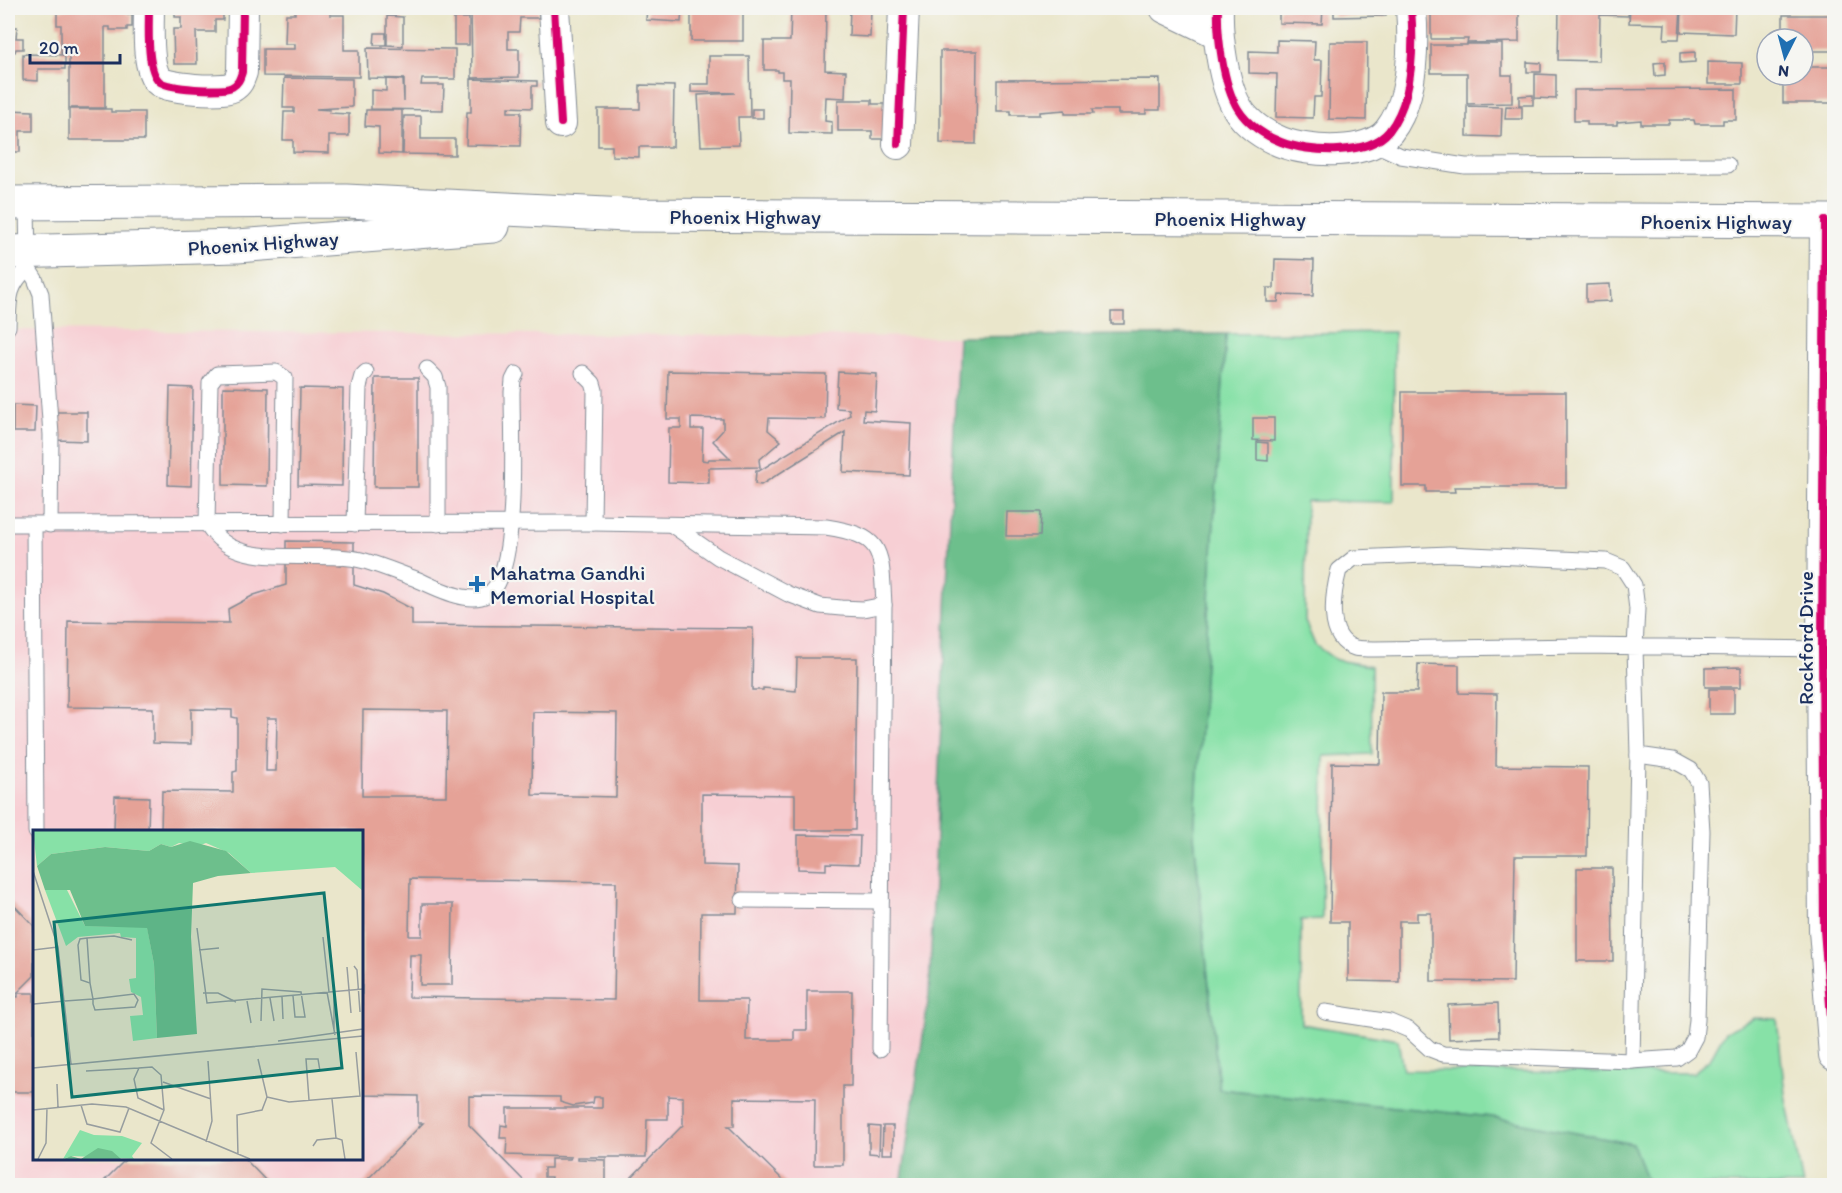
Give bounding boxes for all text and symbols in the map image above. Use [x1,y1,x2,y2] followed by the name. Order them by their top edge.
[30,27,120,65] scale bar
[1755,27,1815,87] north arrow
[39,37,79,59] text: 20 m
[1777,61,1790,81] text: N
[669,204,821,229] street label: Phoenix Highway
[1154,206,1306,231] street label: Phoenix Highway
[1640,209,1792,234] street label: Phoenix Highway
[187,225,340,261] street label: Phoenix Highway
[490,560,655,609] place label: Mahatma Gandhi Memorial Hospital
[1793,571,1818,705] street label: Rockford Drive
[468,575,486,593] marker: Mahatma Gandhi Memorial Hospital
[33,830,363,1160] inset map

